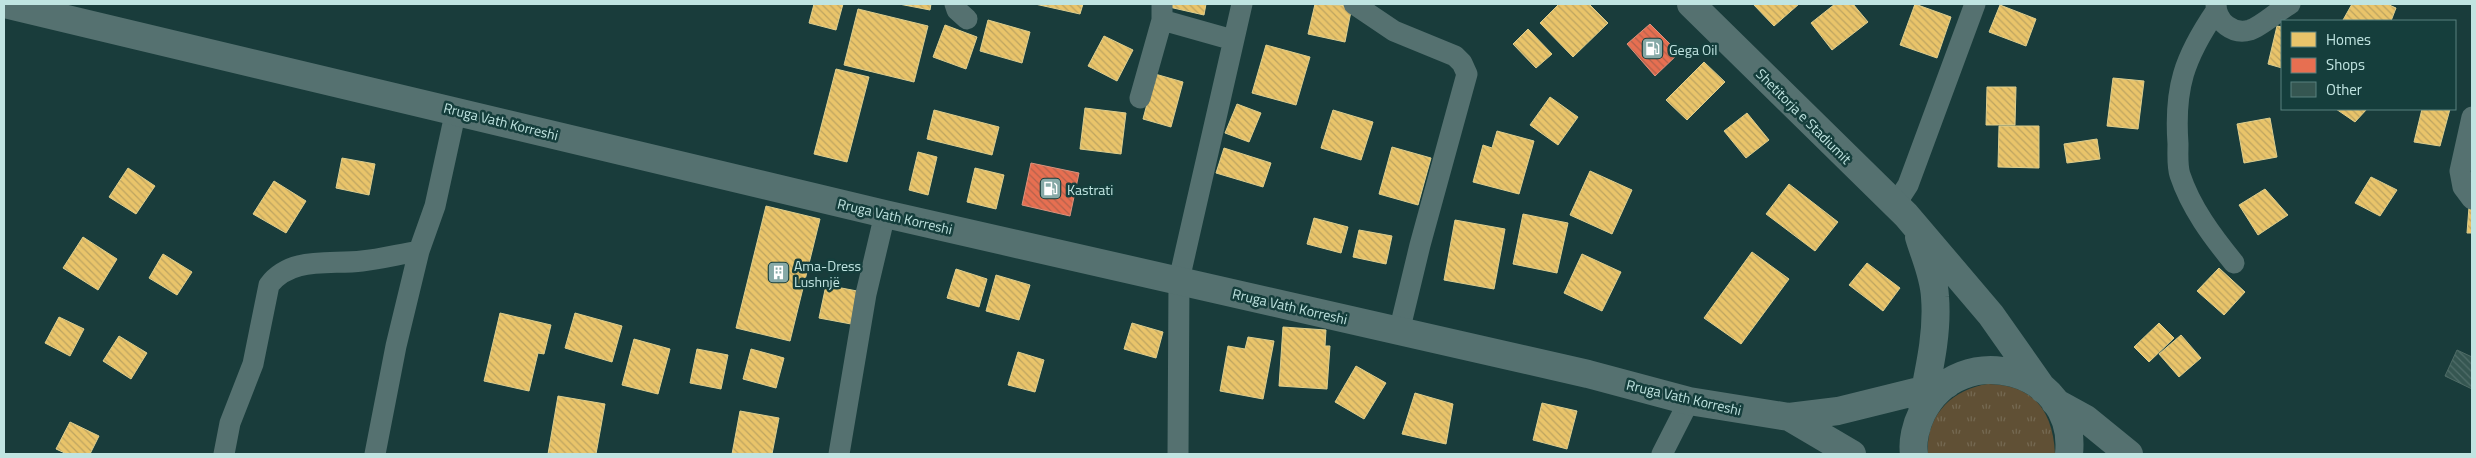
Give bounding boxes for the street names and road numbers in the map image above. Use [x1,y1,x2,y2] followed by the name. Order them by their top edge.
[1751,63,1857,169] street label: Shetitorja e Stadiumit
[442,97,560,145] street label: Rruga Vath Korreshi
[835,193,955,239] street label: Rruga Vath Korreshi
[1230,283,1350,329] street label: Rruga Vath Korreshi
[1624,374,1744,420] street label: Rruga Vath Korreshi

